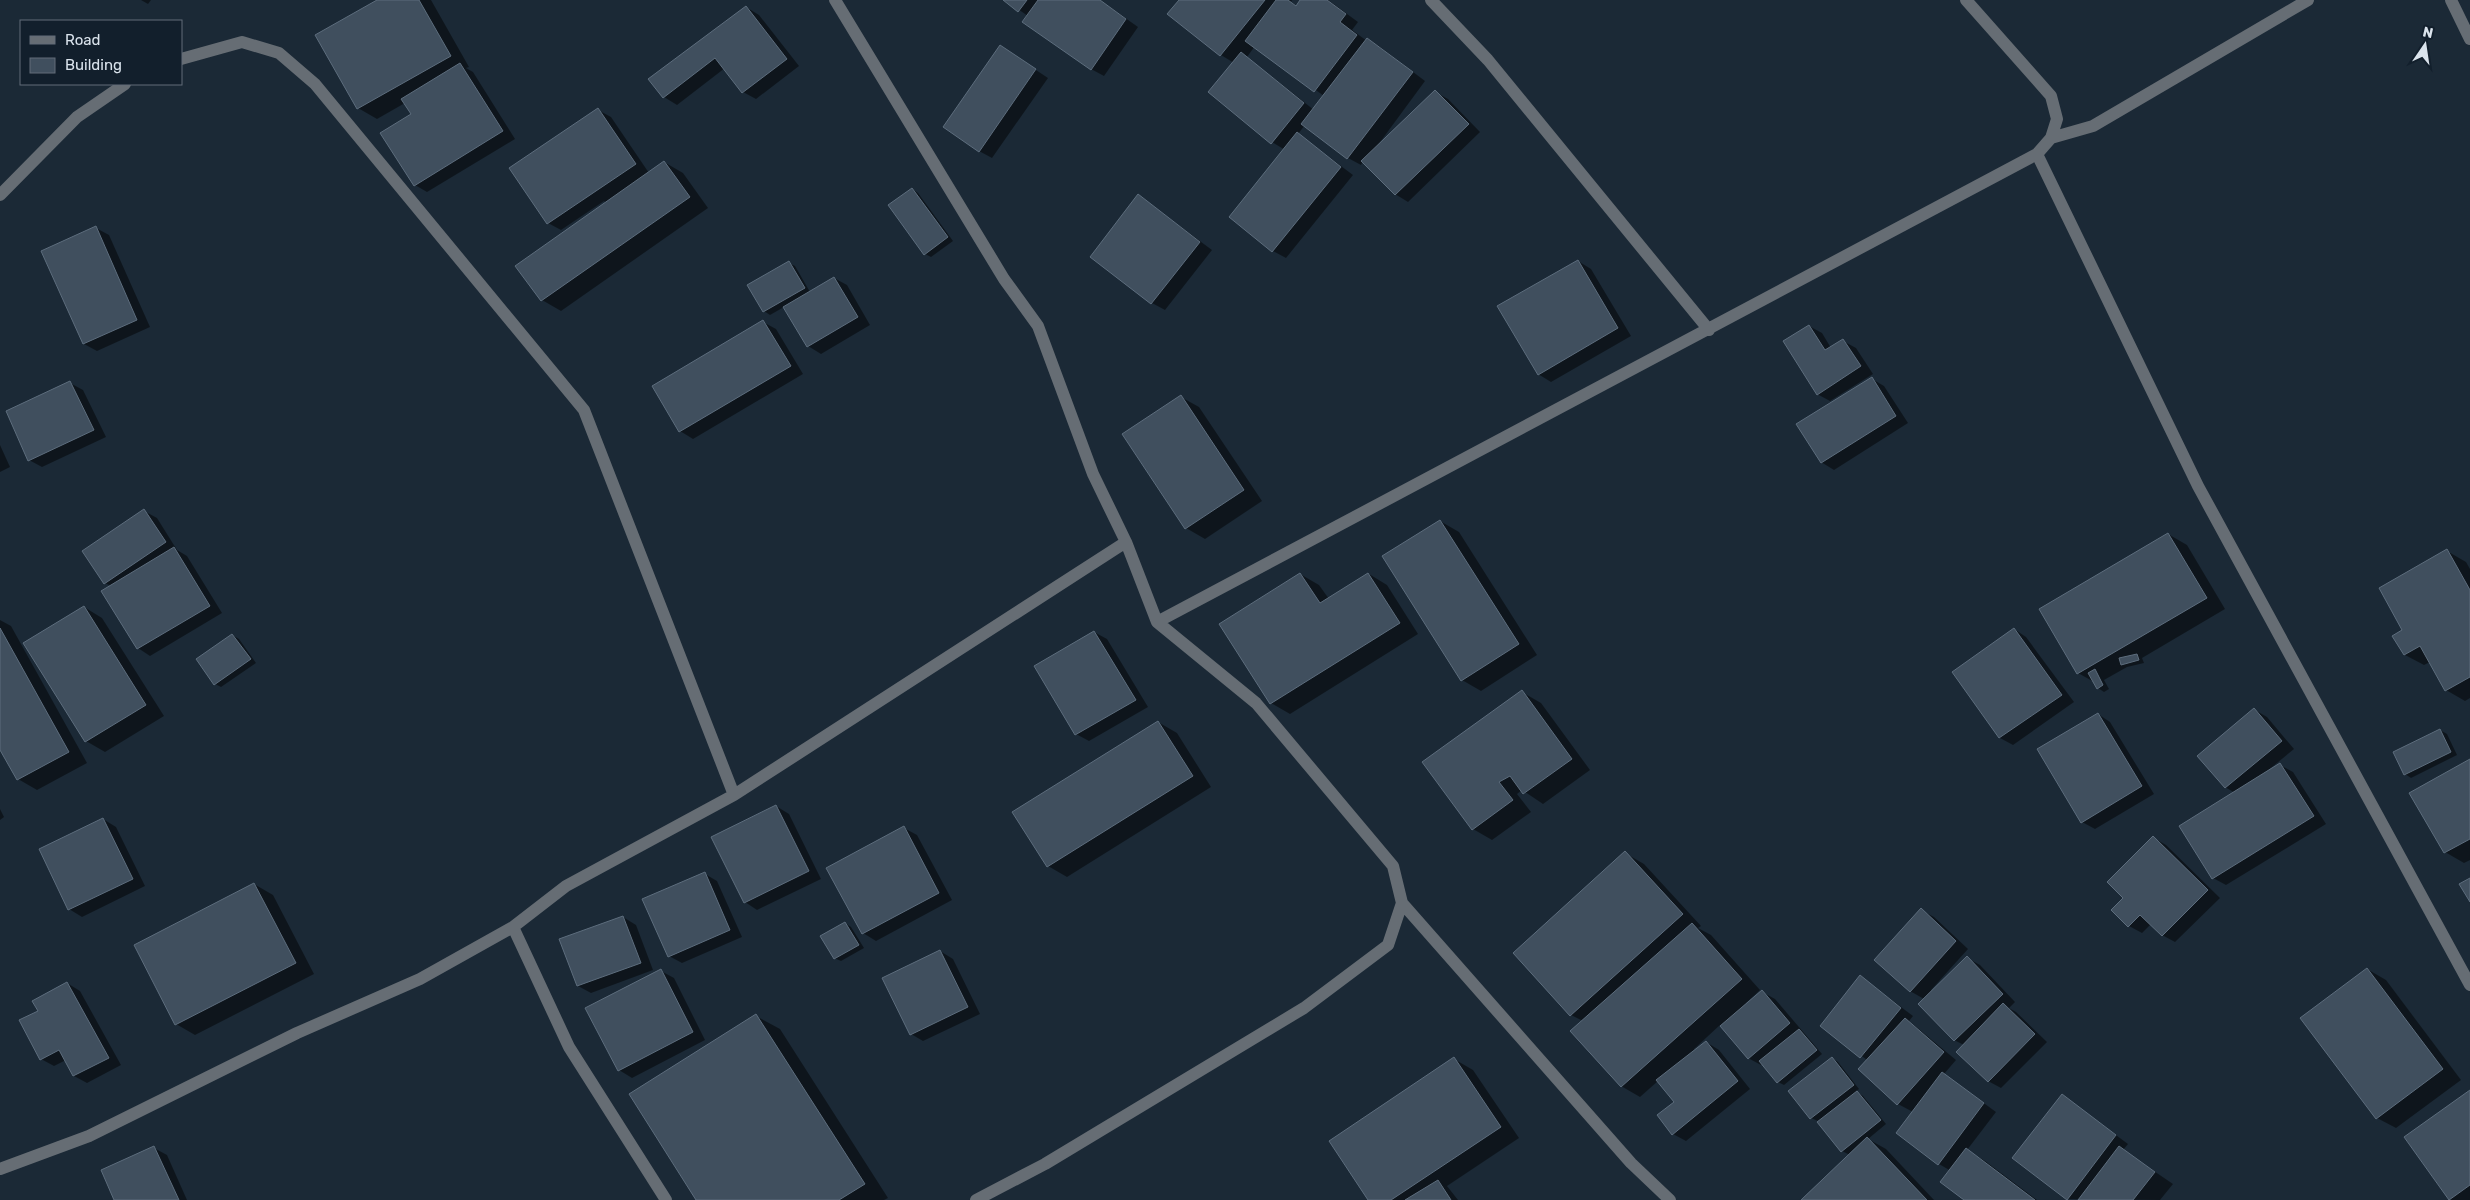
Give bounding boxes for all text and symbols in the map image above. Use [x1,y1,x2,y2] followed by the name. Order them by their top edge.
[20,20,182,85] legend
[2400,20,2450,70] north arrow
[2421,23,2435,42] text: N
[65,31,101,49] text: Road
[65,56,122,74] text: Building

